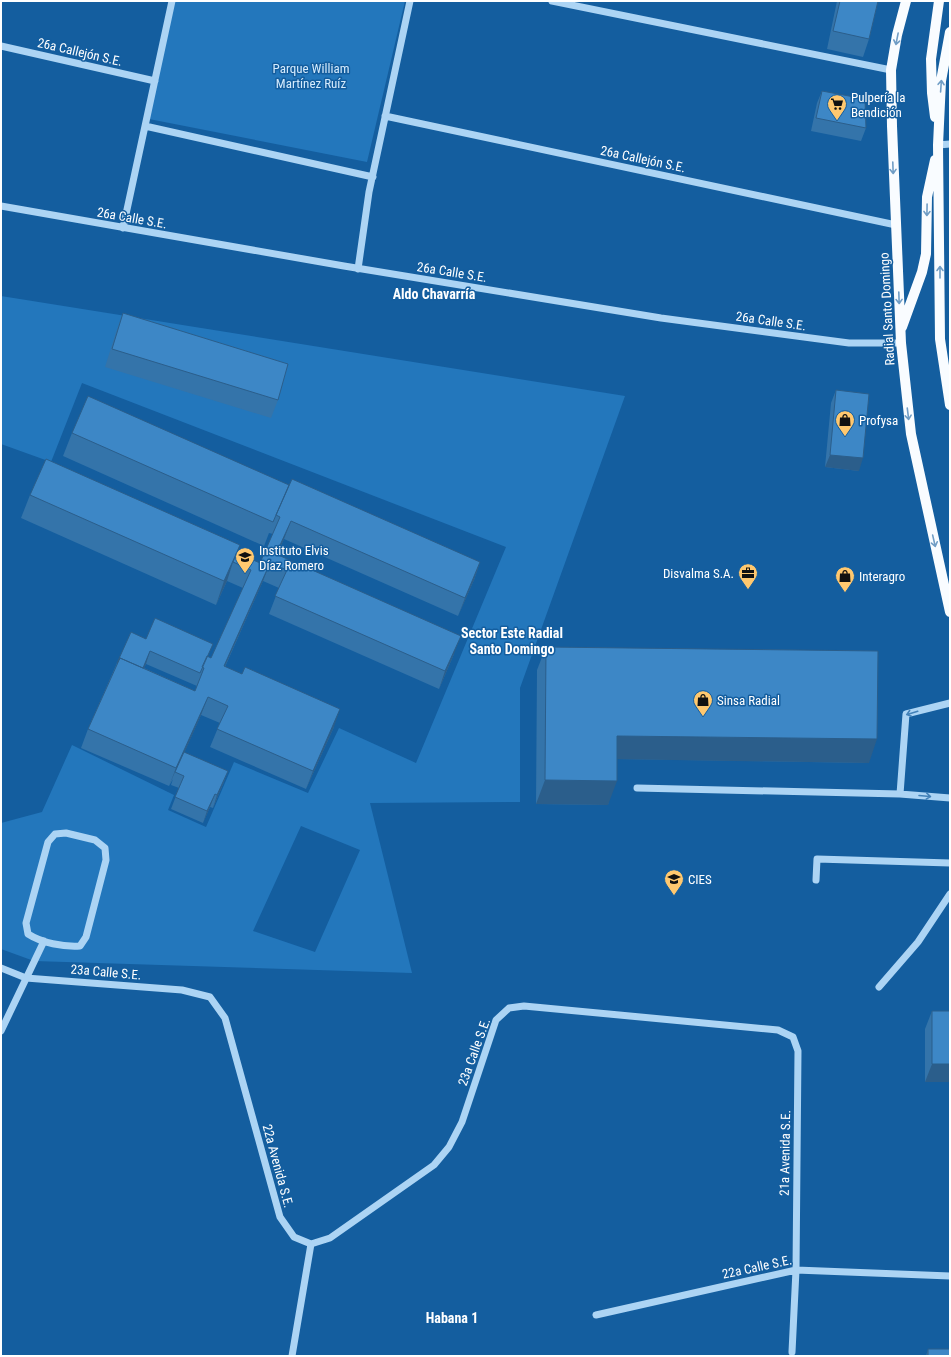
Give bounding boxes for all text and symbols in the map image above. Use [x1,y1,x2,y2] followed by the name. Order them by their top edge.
[892,32,900,45] one-way arrow
[36,35,124,69] street label: 26a Callejón S.E.
[273,61,349,91] park label: Parque William Martínez Ruíz
[938,80,945,93] one-way arrow
[851,90,905,120] place label: Pulpería la Bendición
[826,93,848,121] supermarket icon: Pulpería la Bendición
[599,143,687,175] street label: 26a Callejón S.E.
[890,161,897,174] one-way arrow
[923,203,931,216] one-way arrow
[96,204,168,232] street label: 26a Calle S.E.
[877,252,897,366] street label: Radial Santo Domingo
[416,259,488,285] street label: 26a Calle S.E.
[936,266,944,279] one-way arrow
[393,286,476,302] district label: Aldo Chavarría
[895,291,902,304] one-way arrow
[735,309,807,333] street label: 26a Calle S.E.
[904,407,912,420] one-way arrow
[834,409,856,437] shop icon: Profysa
[859,413,898,428] place label: Profysa
[931,534,938,547] one-way arrow
[259,543,329,573] place label: Instituto Elvis Díaz Romero
[234,546,256,574] school or university icon: Instituto Elvis Díaz Romero
[737,562,759,590] office icon: Disvalma S.A.
[834,565,856,593] shop icon: Interagro
[663,566,734,581] place label: Disvalma S.A.
[859,569,905,584] place label: Interagro
[461,625,563,657] district label: Sector Este Radial Santo Domingo
[692,689,714,717] shop icon: Sinsa Radial
[717,693,780,708] place label: Sinsa Radial
[906,710,919,717] one-way arrow
[918,793,931,800] one-way arrow
[663,868,685,896] school or university icon: CIES
[688,872,712,887] place label: CIES
[70,961,142,983] street label: 23a Calle S.E.
[455,1016,493,1088] street label: 23a Calle S.E.
[777,1110,793,1196] street label: 21a Avenida S.E.
[260,1123,296,1209] street label: 22a Avenida S.E.
[721,1252,793,1282] street label: 22a Calle S.E.
[426,1310,478,1326] district label: Habana 1

